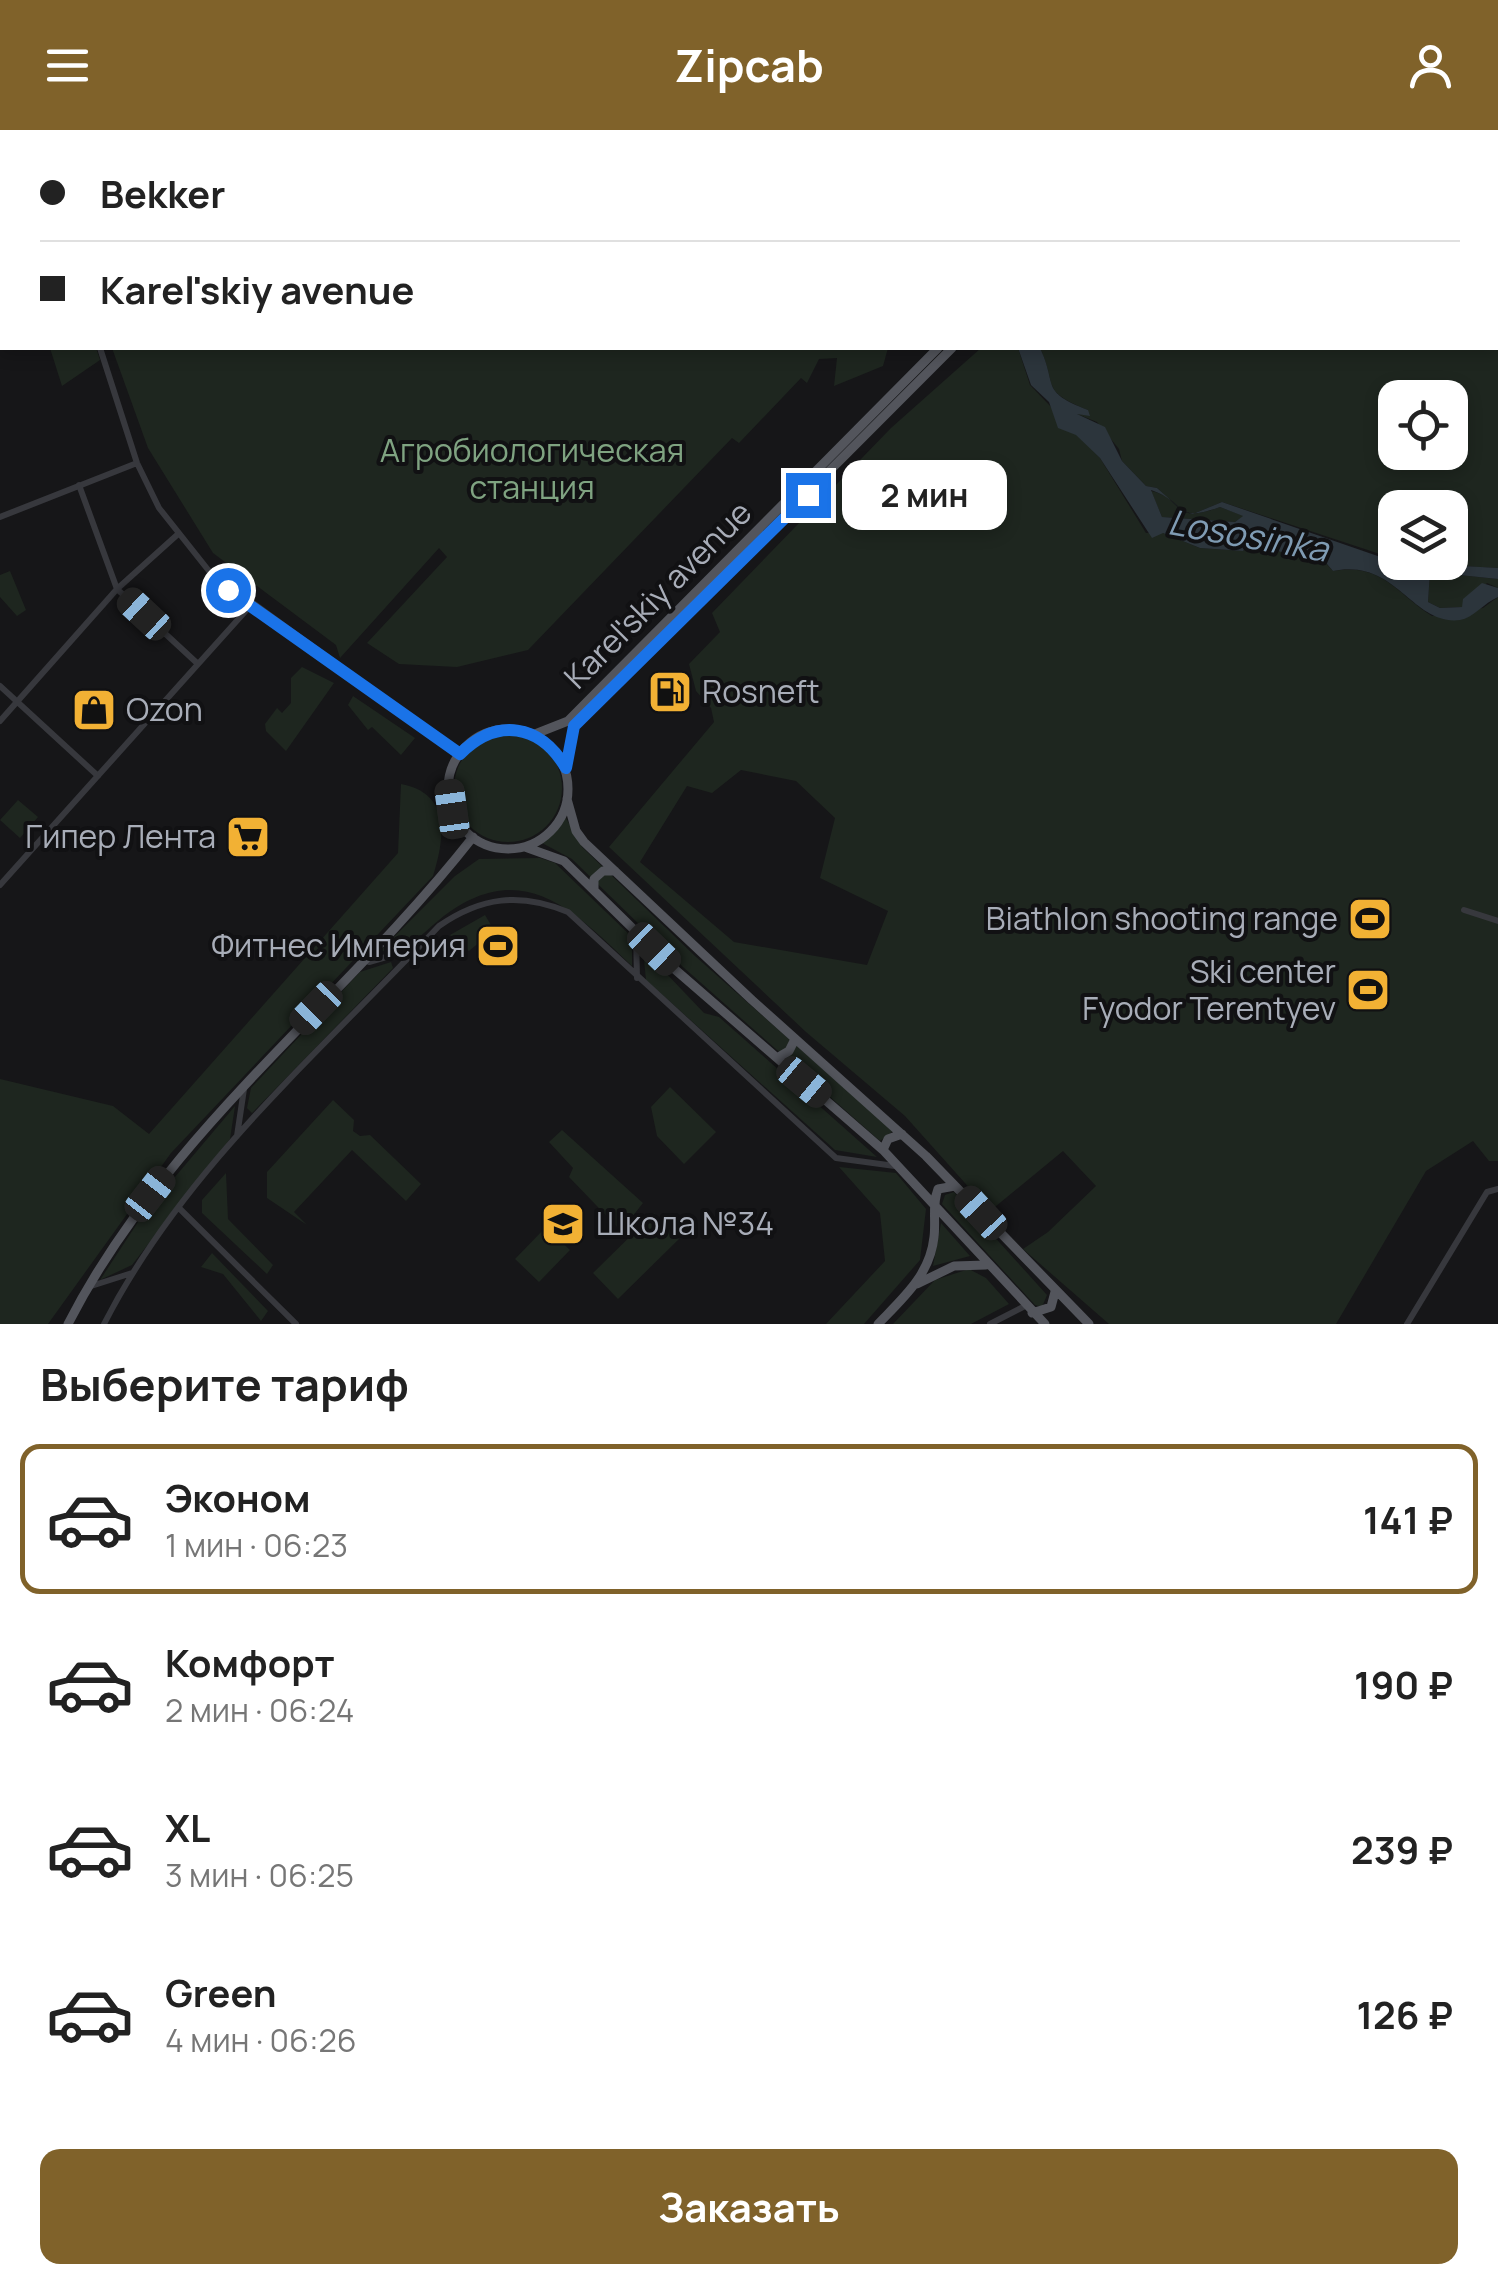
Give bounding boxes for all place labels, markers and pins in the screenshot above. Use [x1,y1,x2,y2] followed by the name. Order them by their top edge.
[647,669,693,715] fuel station icon: Rosneft
[702,669,820,713] place label: Rosneft
[71,687,117,733] shop icon: Ozon
[126,687,203,731] place label: Ozon
[25,814,216,858] place label: Гипер Лента
[225,814,271,860] supermarket icon: Гипер Лента
[986,896,1338,940] place label: Biathlon shooting range
[1347,896,1393,942] sports icon: Biathlon shooting range
[211,923,466,967] place label: Фитнес Империя
[475,923,521,969] sports icon: Фитнес Империя
[1082,949,1336,1030] place label: Ski center Fyodor Terentyev
[1345,967,1391,1013] sports icon: Ski center Fyodor Terentyev
[540,1201,586,1247] school or university icon: Школа №34
[596,1201,774,1245] place label: Школа №34

